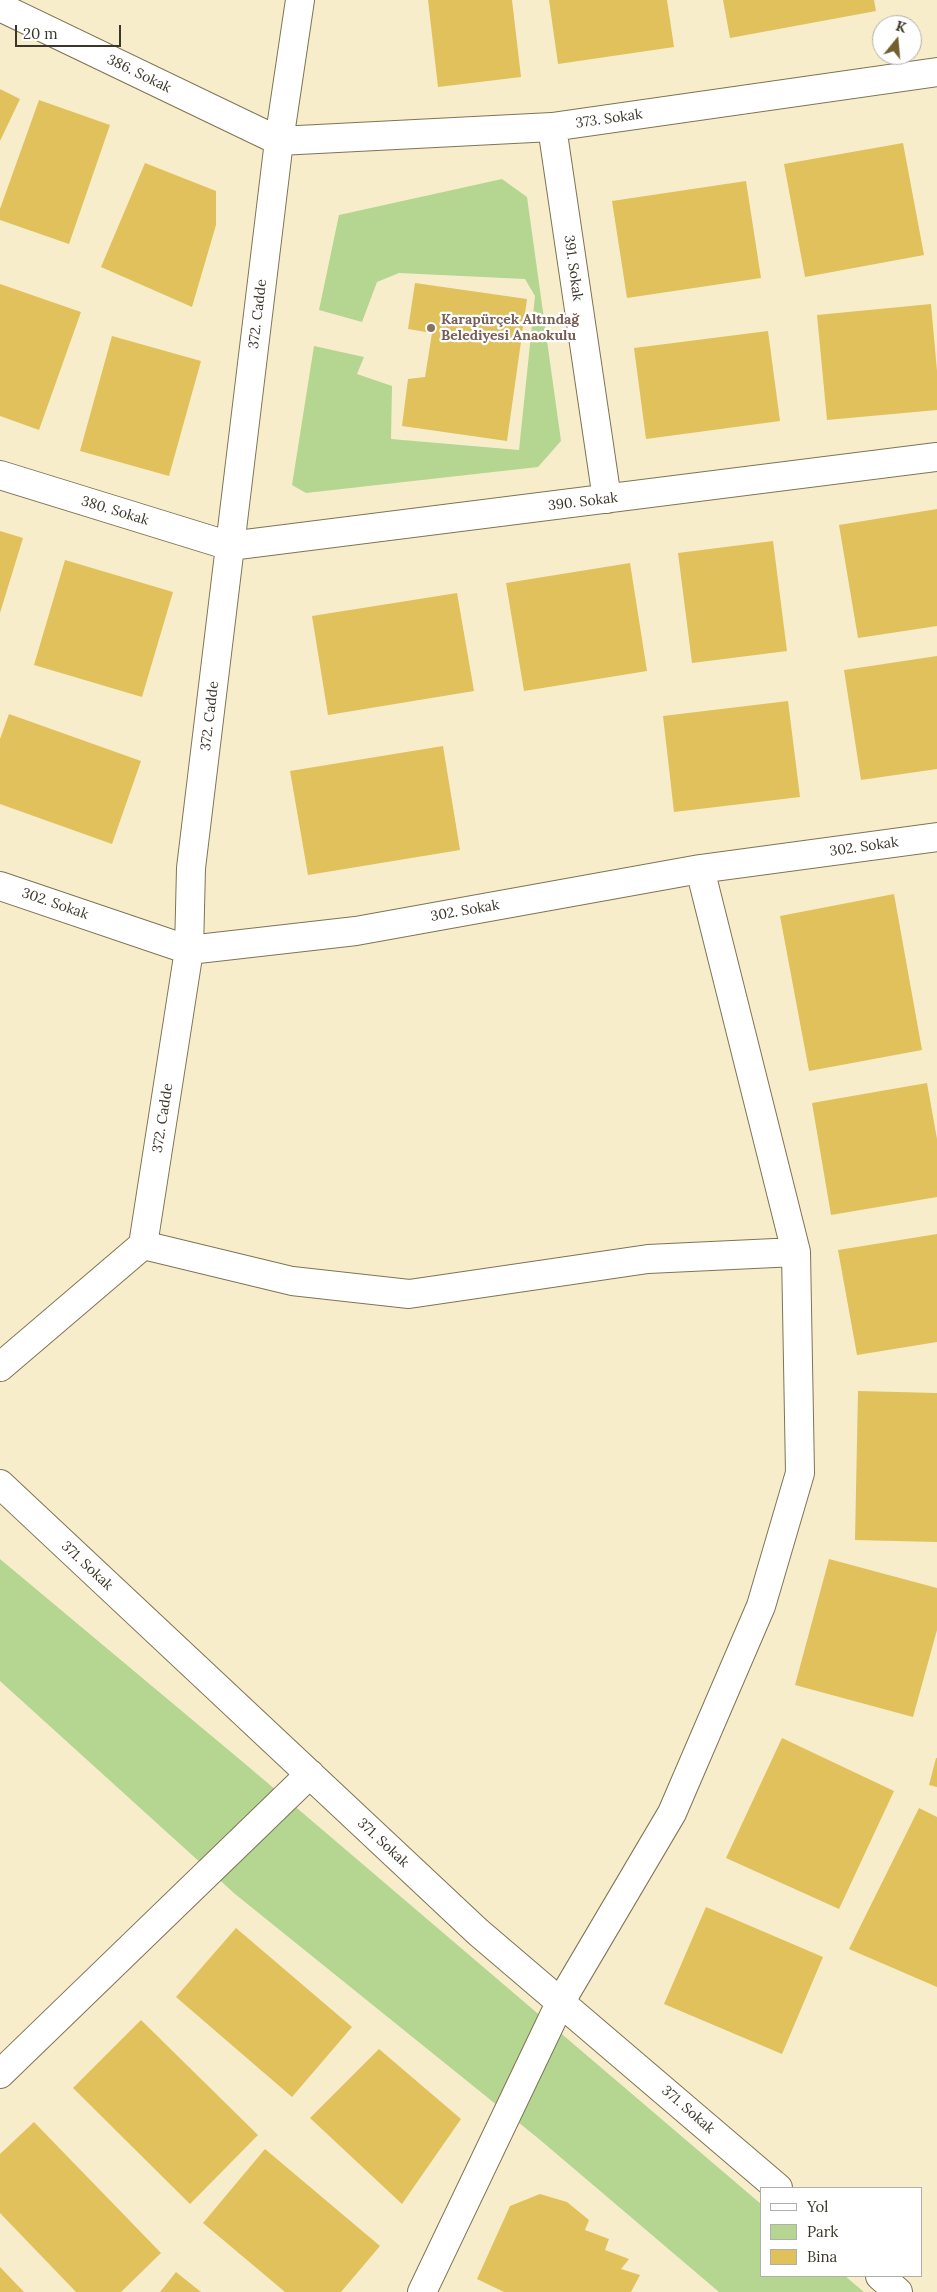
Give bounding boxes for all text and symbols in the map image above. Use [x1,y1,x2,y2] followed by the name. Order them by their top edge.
[18,15,124,47] scale bar
[872,15,922,65] north arrow
[894,17,908,37] text: K
[23,24,58,43] text: 20 m
[104,51,174,97] street label: 386. Sokak
[575,106,643,132] street label: 373. Sokak
[560,234,586,302] street label: 391. Sokak
[245,278,271,350] street label: 372. Cadde
[441,312,579,344] place label: Karapürçek Altındağ Belediyesi Anaokulu
[425,322,437,334] marker: Karapürçek Altındağ Belediyesi Anaokulu
[547,489,619,515] street label: 390. Sokak
[79,493,151,529] street label: 380. Sokak
[197,680,223,752] street label: 372. Cadde
[828,834,900,860] street label: 302. Sokak
[19,885,91,923] street label: 302. Sokak
[429,897,501,925] street label: 302. Sokak
[149,1082,177,1154] street label: 372. Cadde
[58,1538,116,1594] street label: 371. Sokak
[354,1815,412,1871] street label: 371. Sokak
[658,2082,718,2138] street label: 371. Sokak
[760,2187,922,2277] legend
[807,2197,828,2216] text: Yol
[807,2222,838,2241] text: Park
[807,2247,837,2266] text: Bina

